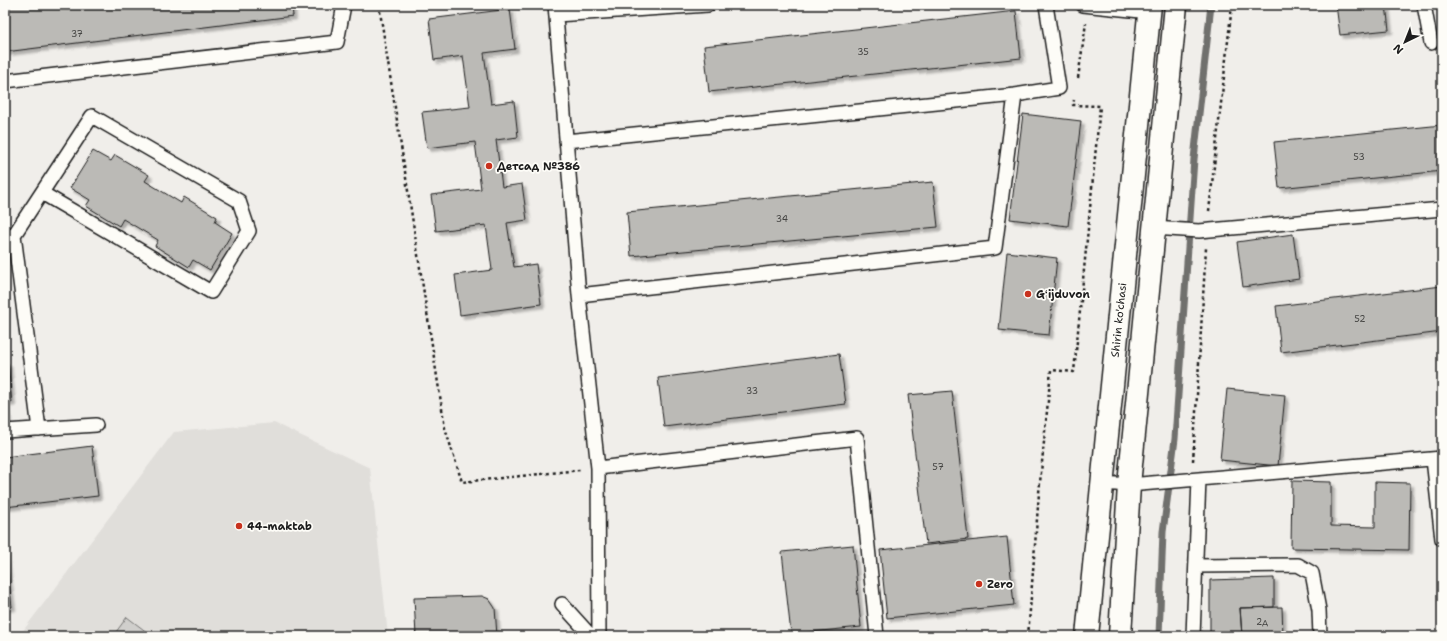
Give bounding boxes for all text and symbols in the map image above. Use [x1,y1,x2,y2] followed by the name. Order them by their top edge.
[1385,22,1425,62] north arrow
[71,28,83,40] house number: 37
[1390,40,1407,57] text: N
[857,46,869,58] house number: 35
[1353,151,1365,163] house number: 53
[497,159,580,174] place label: Детсад №386
[484,161,494,171] marker: Детсад №386
[776,213,788,225] house number: 34
[1108,282,1130,358] street label: Shirin ko'chasi
[1036,287,1090,302] place label: Gʻijduvon
[1023,289,1033,299] marker: Gʻijduvon
[1354,313,1366,325] house number: 52
[746,385,758,397] house number: 33
[932,461,944,473] house number: 57
[247,519,312,534] place label: 44-maktab
[234,521,244,531] marker: 44-maktab
[987,577,1013,592] place label: Zero
[974,579,984,589] marker: Zero
[1256,616,1268,628] house number: 2д

